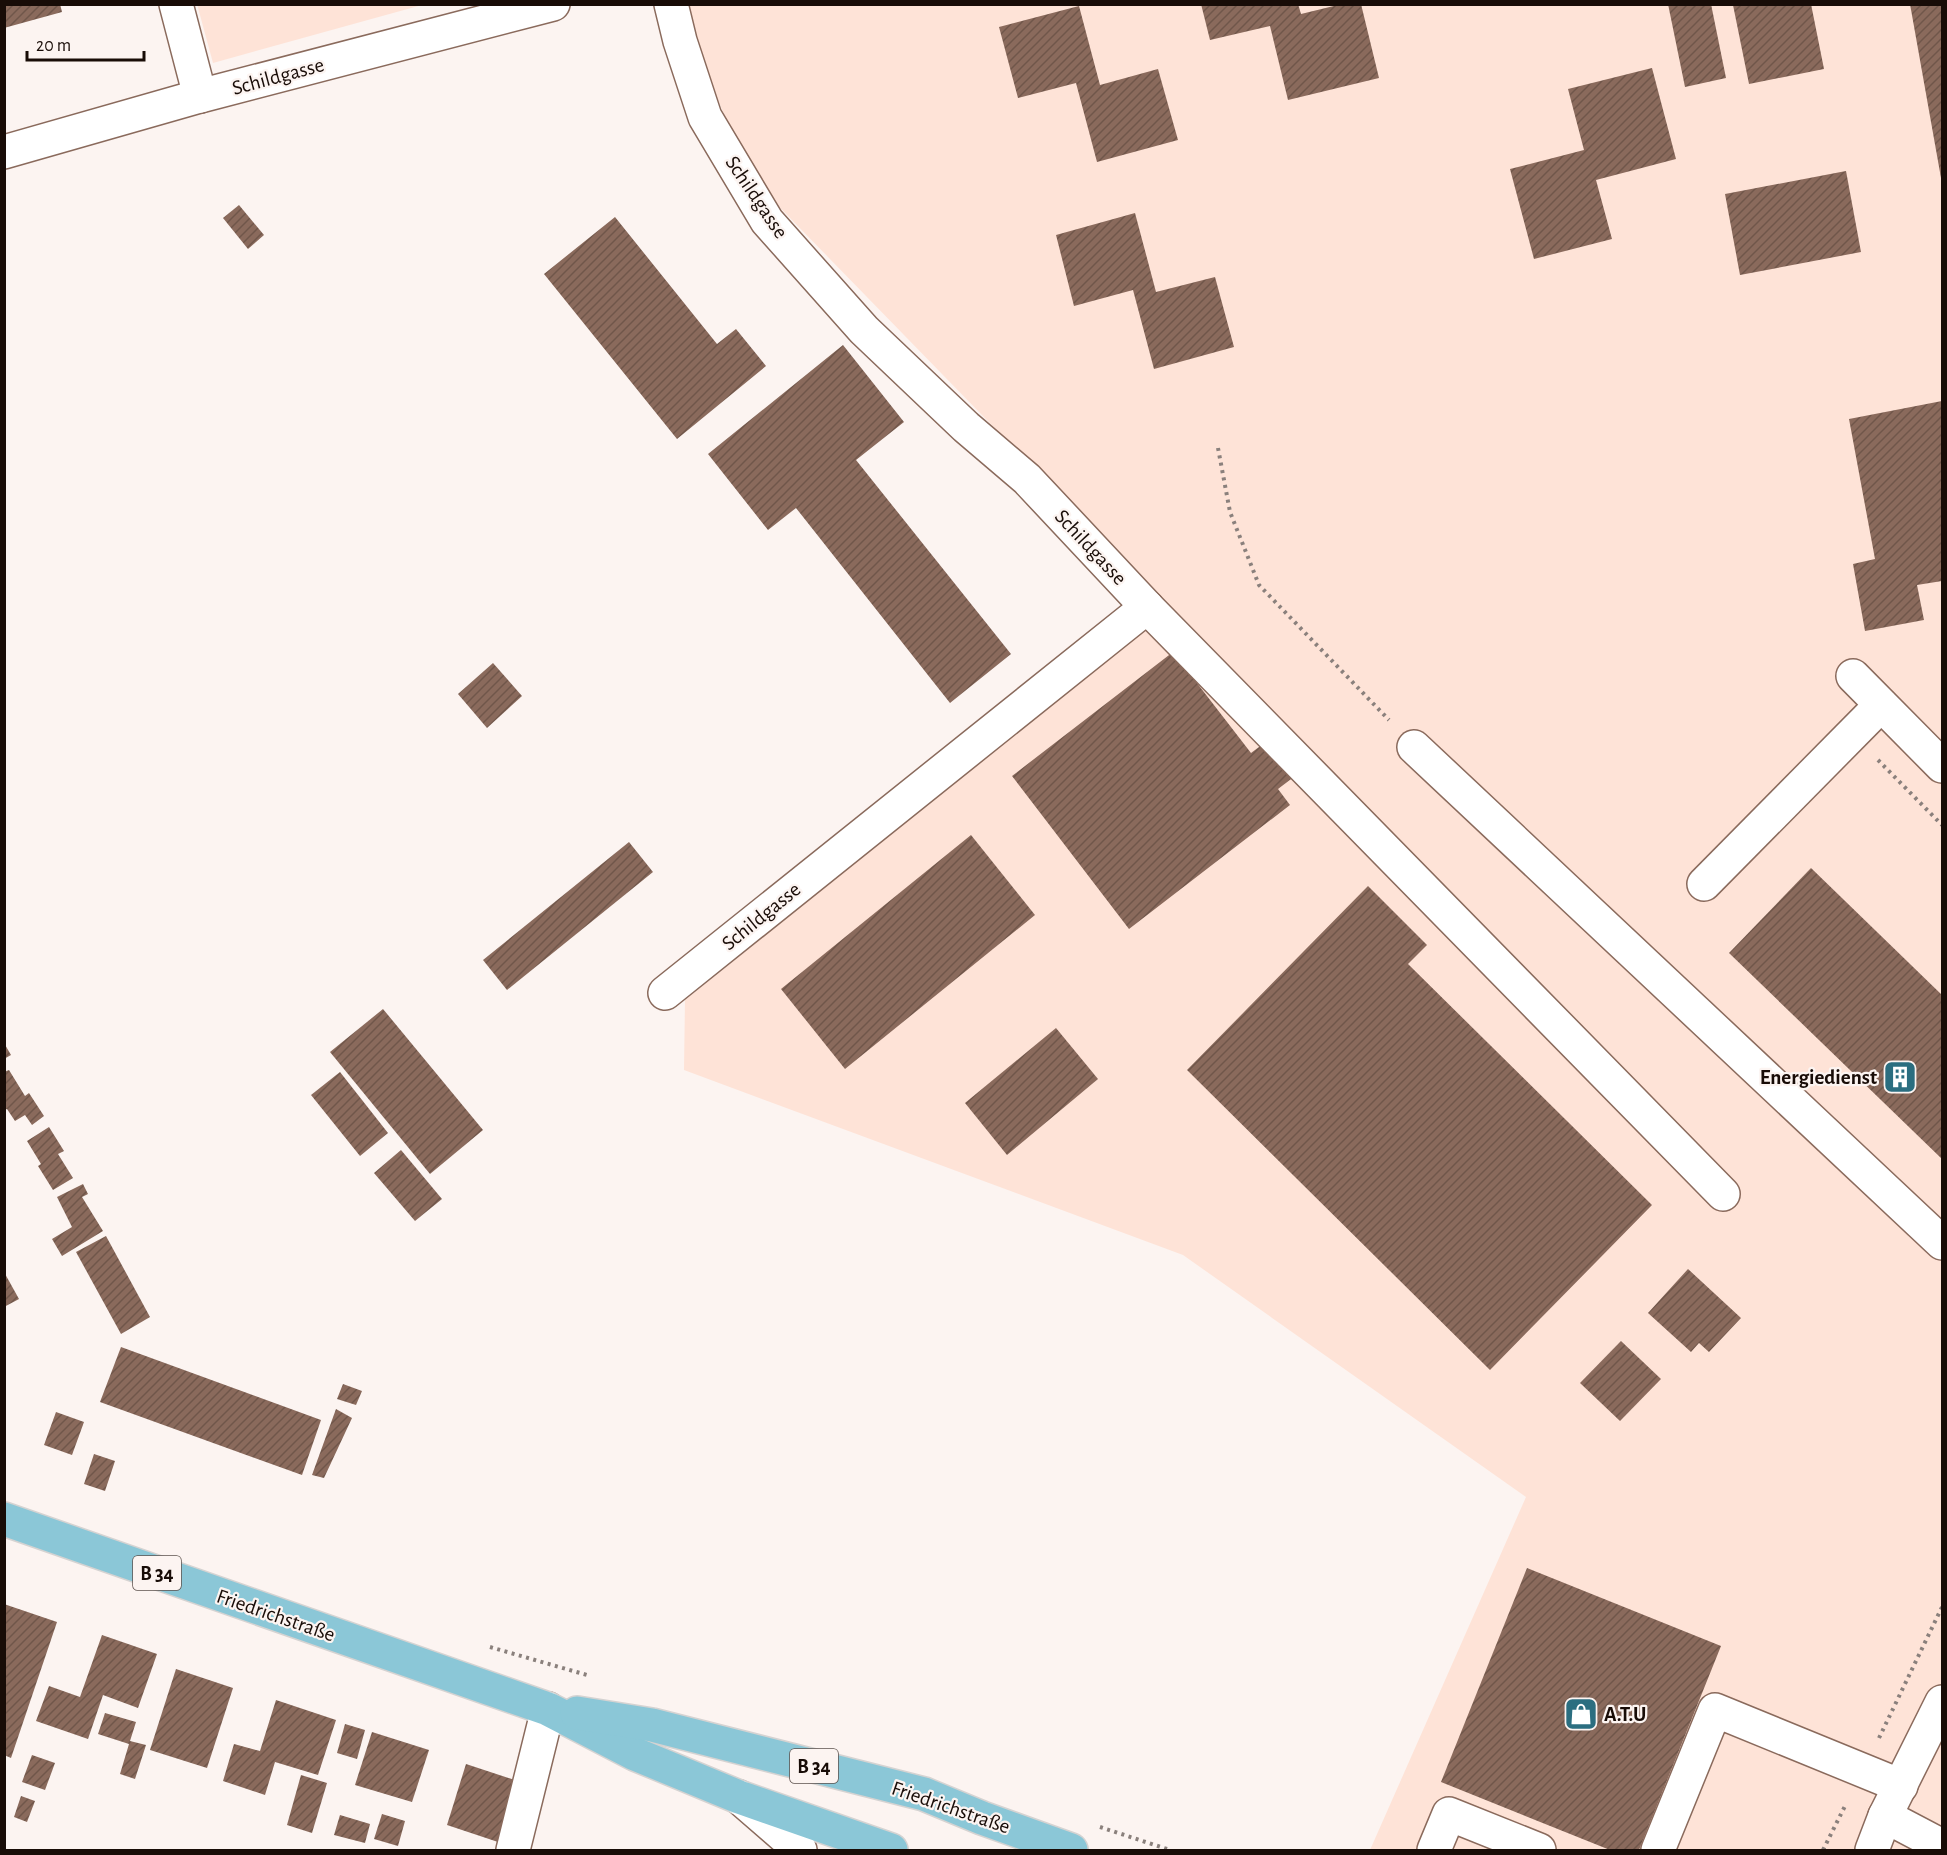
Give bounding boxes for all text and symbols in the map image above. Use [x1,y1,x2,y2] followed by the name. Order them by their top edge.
[27,24,144,62] scale bar
[36,37,71,55] text: 20 m
[230,54,327,99] street label: Schildgasse
[721,152,792,242] street label: Schildgasse
[1051,506,1131,589] street label: Schildgasse
[718,878,805,954] street label: Schildgasse
[1882,1059,1918,1095] building icon: Energiedienst
[1760,1067,1877,1088] place label: Energiedienst
[133,1556,181,1590] road number: B 34
[214,1585,338,1646] street label: Friedrichstraße
[1563,1696,1599,1732] shop icon: A.T.U
[1604,1704,1646,1725] place label: A.T.U
[790,1749,838,1783] road number: B 34
[889,1777,1013,1838] street label: Friedrichstraße

